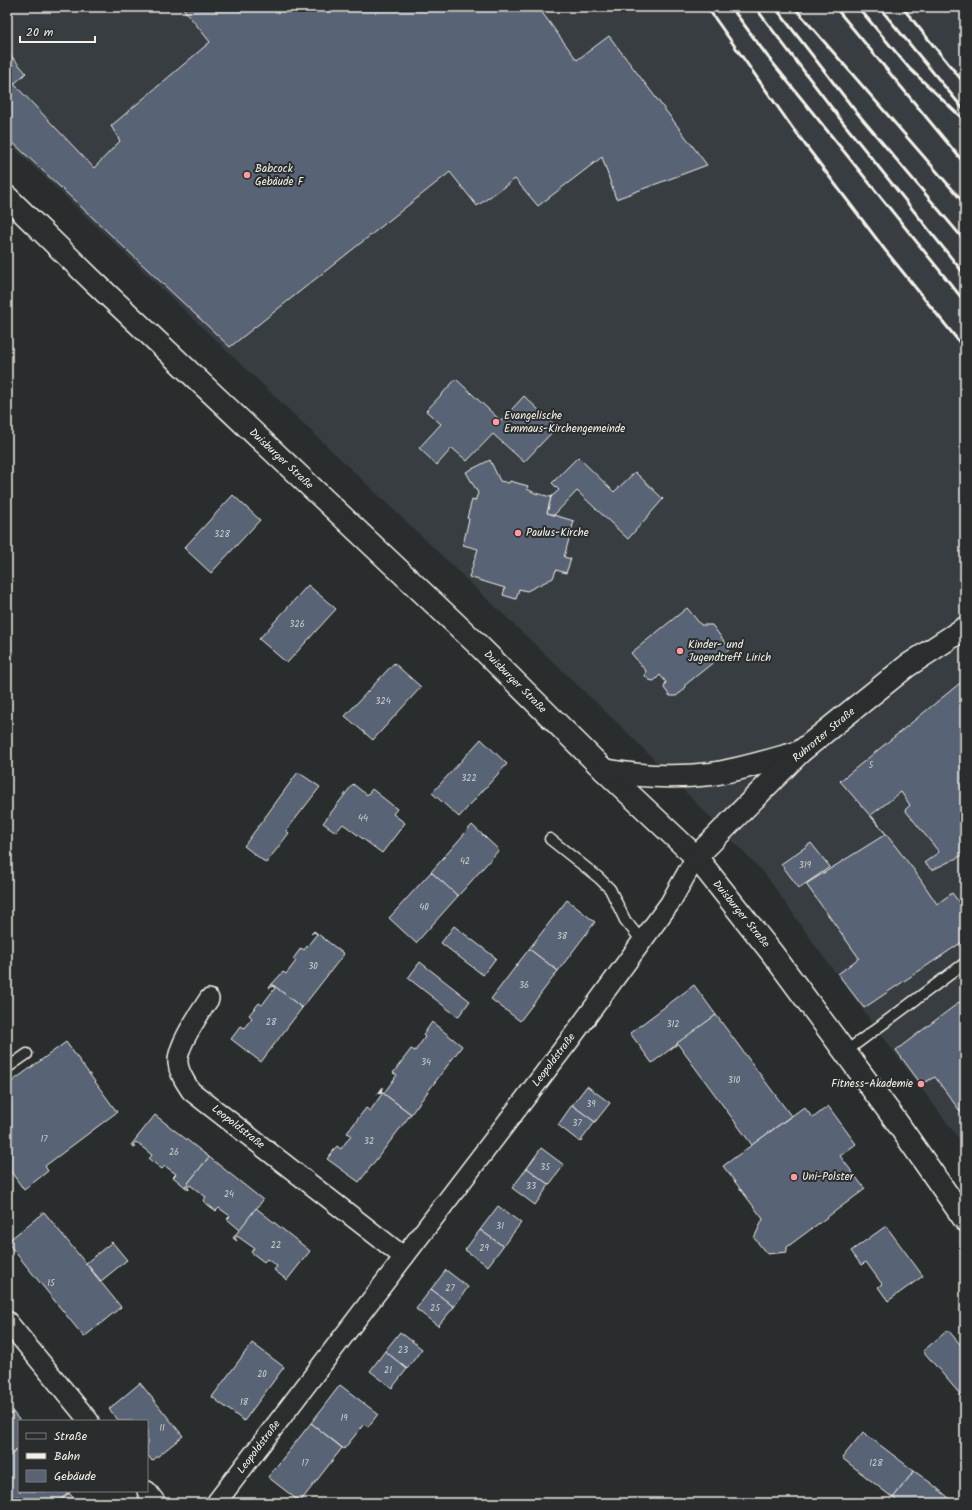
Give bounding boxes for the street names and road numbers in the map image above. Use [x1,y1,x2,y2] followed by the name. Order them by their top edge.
[245,424,317,494] street label: Duisburger Straße
[479,646,551,718] street label: Duisburger Straße
[789,703,859,767] street label: Ruhrorter Straße
[708,876,774,952] street label: Duisburger Straße
[528,1029,580,1091] street label: Leopoldstraße
[207,1100,269,1154] street label: Leopoldstraße
[233,1416,285,1478] street label: Leopoldstraße

